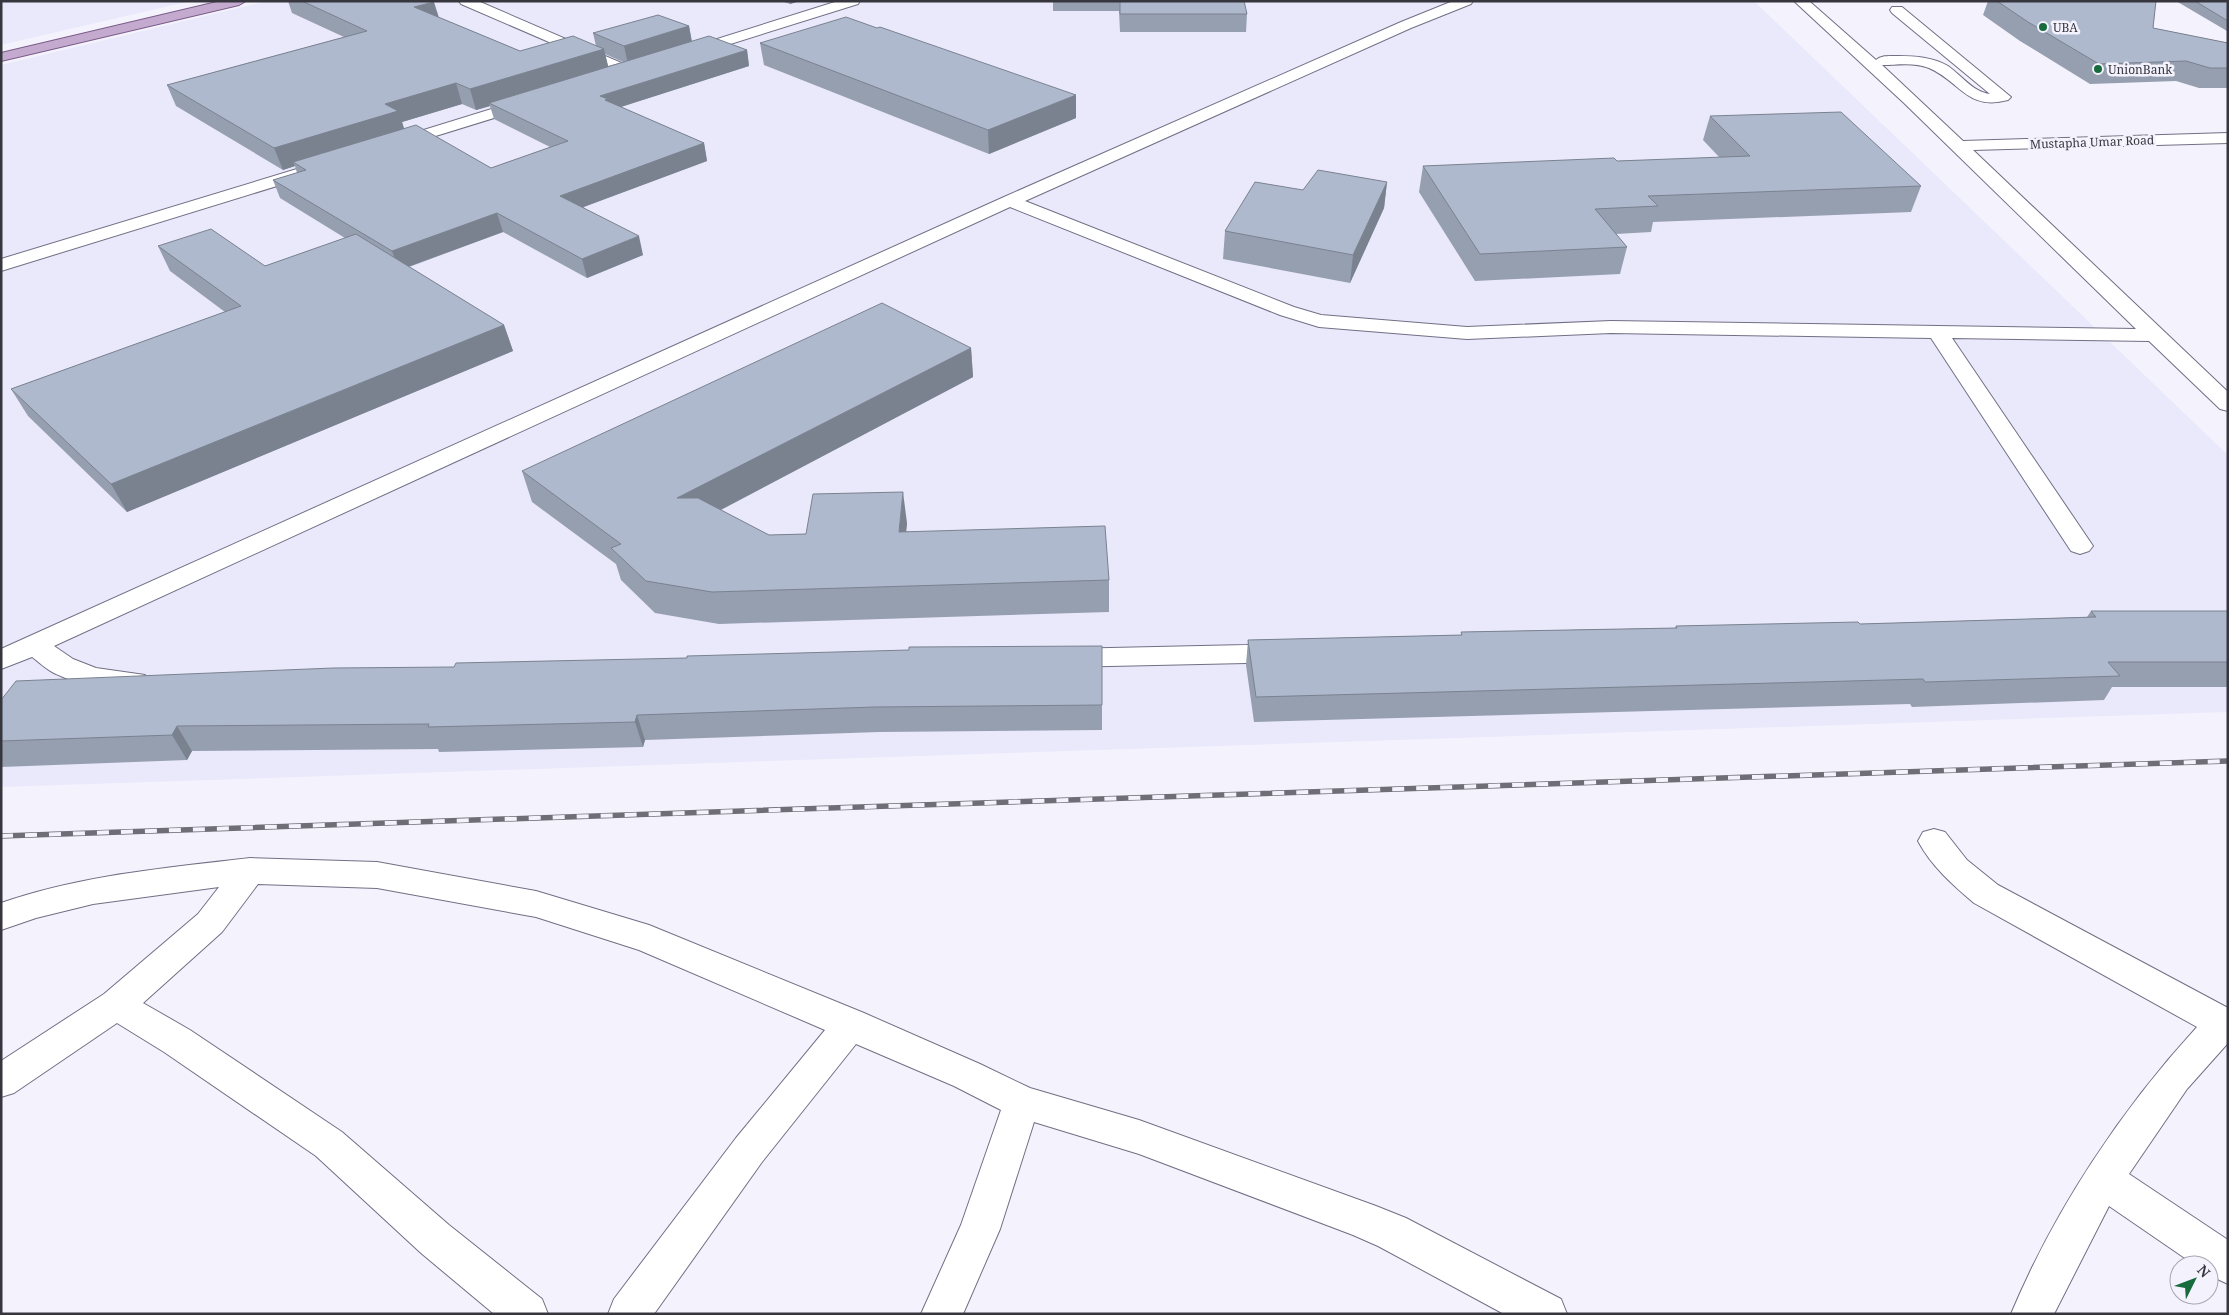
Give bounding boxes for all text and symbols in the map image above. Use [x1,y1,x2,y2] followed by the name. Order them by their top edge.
[2053,19,2078,36] place label: UBA
[2037,21,2049,33] marker: UBA
[2108,61,2173,78] place label: UnionBank
[2092,63,2104,75] marker: UnionBank
[2029,131,2155,153] street label: Mustapha Umar Road
[2169,1255,2219,1305] north arrow
[2193,1261,2215,1281] text: N

